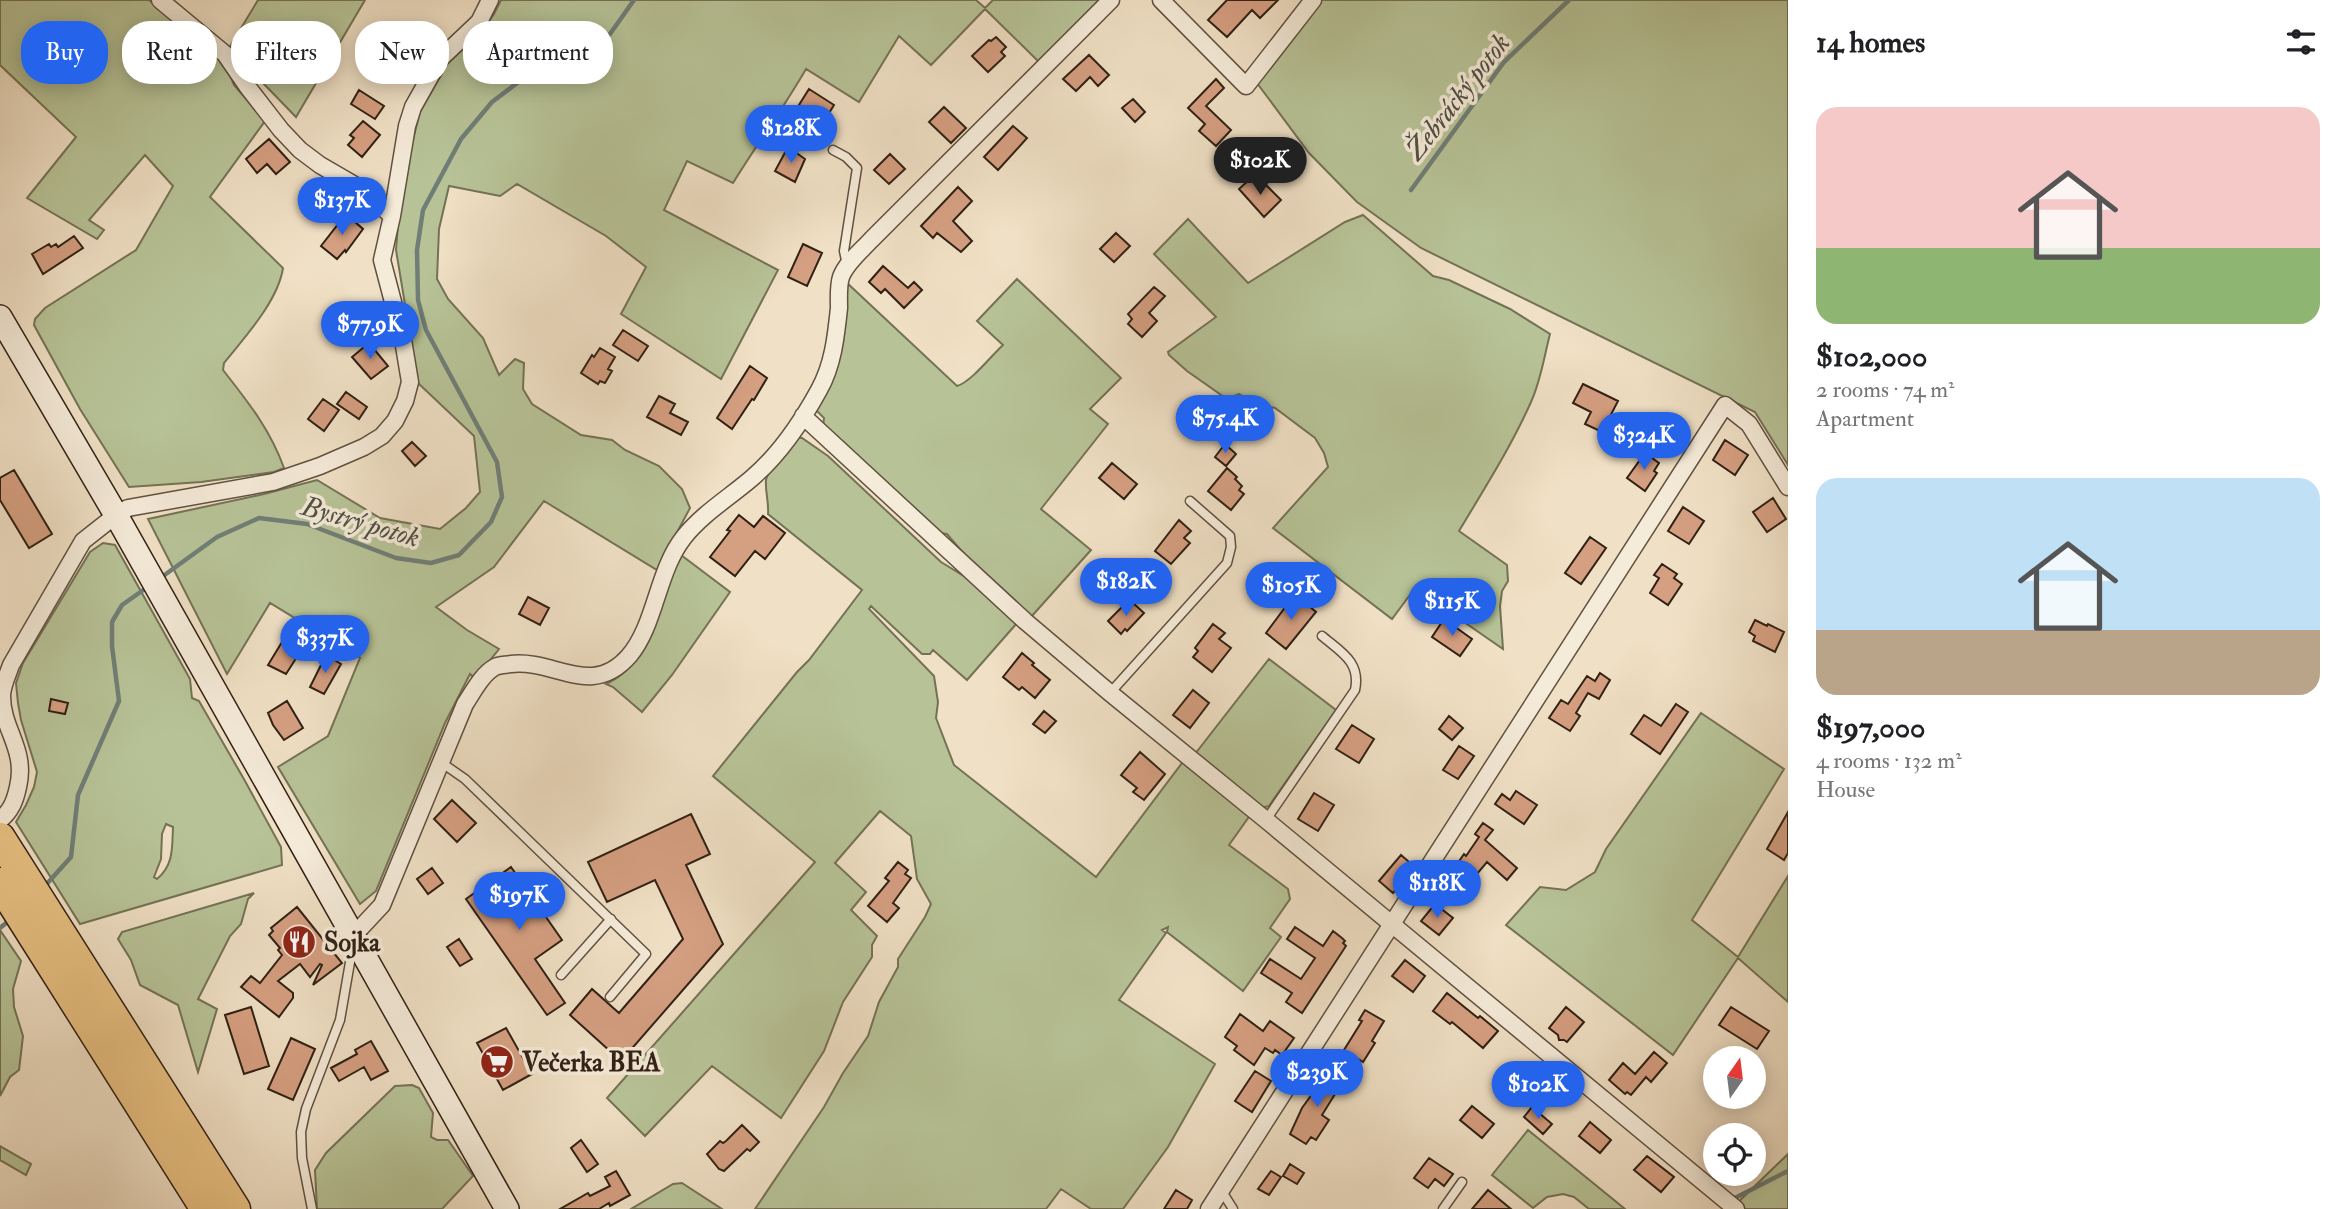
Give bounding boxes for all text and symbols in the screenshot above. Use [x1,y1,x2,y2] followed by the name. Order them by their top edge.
[21,21,108,84] chip: Buy
[122,21,217,84] chip: Rent
[231,21,341,84] chip: Filters
[355,21,449,84] chip: New
[463,21,613,84] chip: Apartment
[2282,23,2320,61] icon: filters
[1816,24,1925,61] text: 14 homes
[1397,27,1518,169] water label: Žebrácký potok
[742,106,840,165] pin: $128K
[761,113,821,142] text: $128K
[1211,138,1309,197] pin: $102K
[1230,145,1290,174] text: $102K
[2005,152,2131,278] icon: home
[293,177,391,237] pin: $137K
[314,185,370,214] text: $137K
[313,302,427,361] pin: $77.9K
[337,309,403,338] text: $77.9K
[1816,338,1927,375] text: $102,000
[1816,375,1955,404] text: 2 rooms · 74 m²
[1168,396,1282,455] pin: $75.4K
[1192,403,1258,432] text: $75.4K
[1816,404,1914,433] text: Apartment
[1595,412,1693,472] pin: $324K
[1613,420,1675,449] text: $324K
[296,488,424,556] water label: Bystrý potok
[2005,523,2131,649] icon: home
[1077,558,1175,618] pin: $182K
[1242,562,1340,622] pin: $105K
[1096,566,1156,595] text: $182K
[1261,570,1321,599] text: $105K
[1403,578,1501,638] pin: $115K
[1424,586,1480,615] text: $115K
[276,616,374,675] pin: $337K
[296,623,354,652] text: $337K
[1816,709,1925,746] text: $197,000
[1816,746,1962,775] text: 4 rooms · 132 m²
[1816,775,1875,804] text: House
[1388,860,1486,920] pin: $118K
[1409,868,1465,897] text: $118K
[470,872,568,932] pin: $197K
[489,880,549,909] text: $197K
[280,923,318,961] restaurant icon: Sojka
[324,927,381,959] place label: Sojka
[478,1043,516,1081] supermarket icon: Večerka BEA
[1703,1046,1766,1110] north arrow
[1703,1046,1766,1186] map controls
[521,1047,661,1079] place label: Večerka BEA
[1268,1050,1366,1109] pin: $239K
[1286,1057,1348,1086] text: $239K
[1489,1062,1587,1121] pin: $102K
[1508,1069,1568,1098] text: $102K
[1703,1123,1766,1186] button: locate

